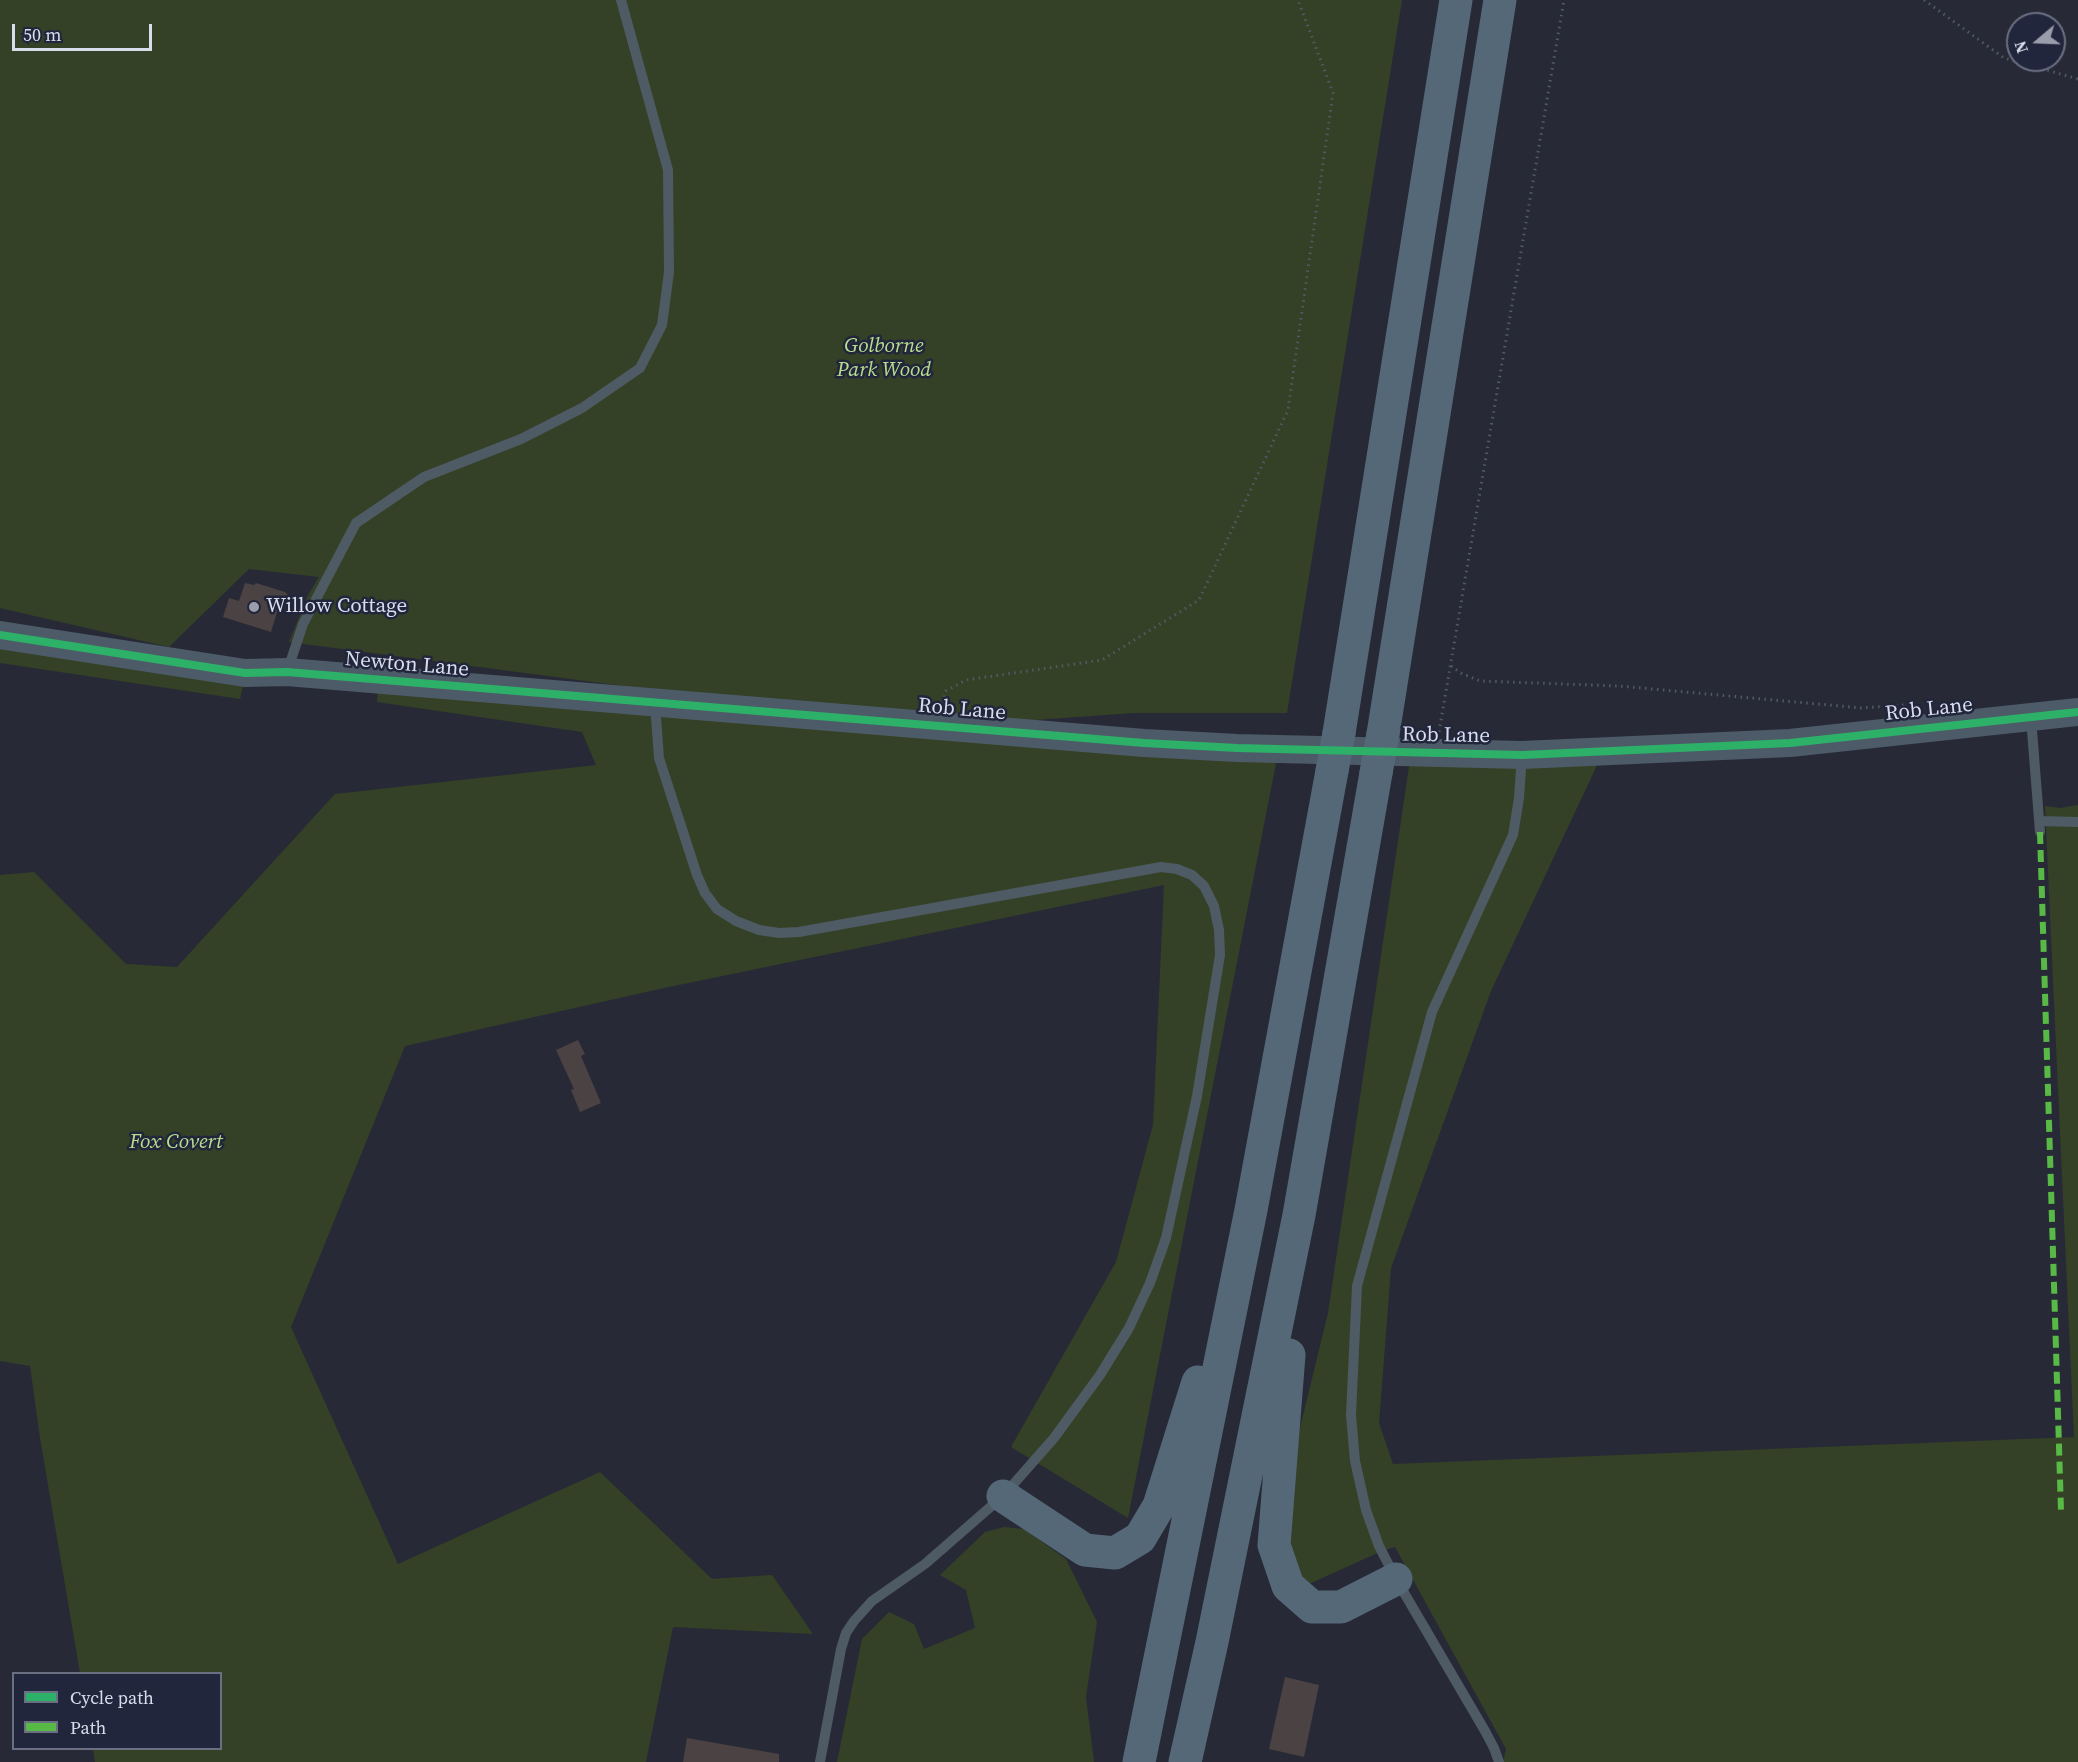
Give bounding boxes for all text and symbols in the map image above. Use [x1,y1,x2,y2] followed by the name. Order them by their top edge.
[15,12,154,50] scale bar
[2006,12,2066,72] north arrow
[23,22,61,47] text: 50 m
[2009,38,2033,56] text: N
[837,334,931,384] park label: Golborne Park Wood
[266,594,407,620] place label: Willow Cottage
[247,600,261,614] marker: Willow Cottage
[344,647,470,683] street label: Newton Lane
[1884,693,1974,727] street label: Rob Lane
[917,694,1007,726] street label: Rob Lane
[1402,723,1490,749] street label: Rob Lane
[129,1130,223,1156] park label: Fox Covert
[12,1672,222,1750] legend
[70,1685,154,1710] text: Cycle path
[70,1715,106,1740] text: Path

